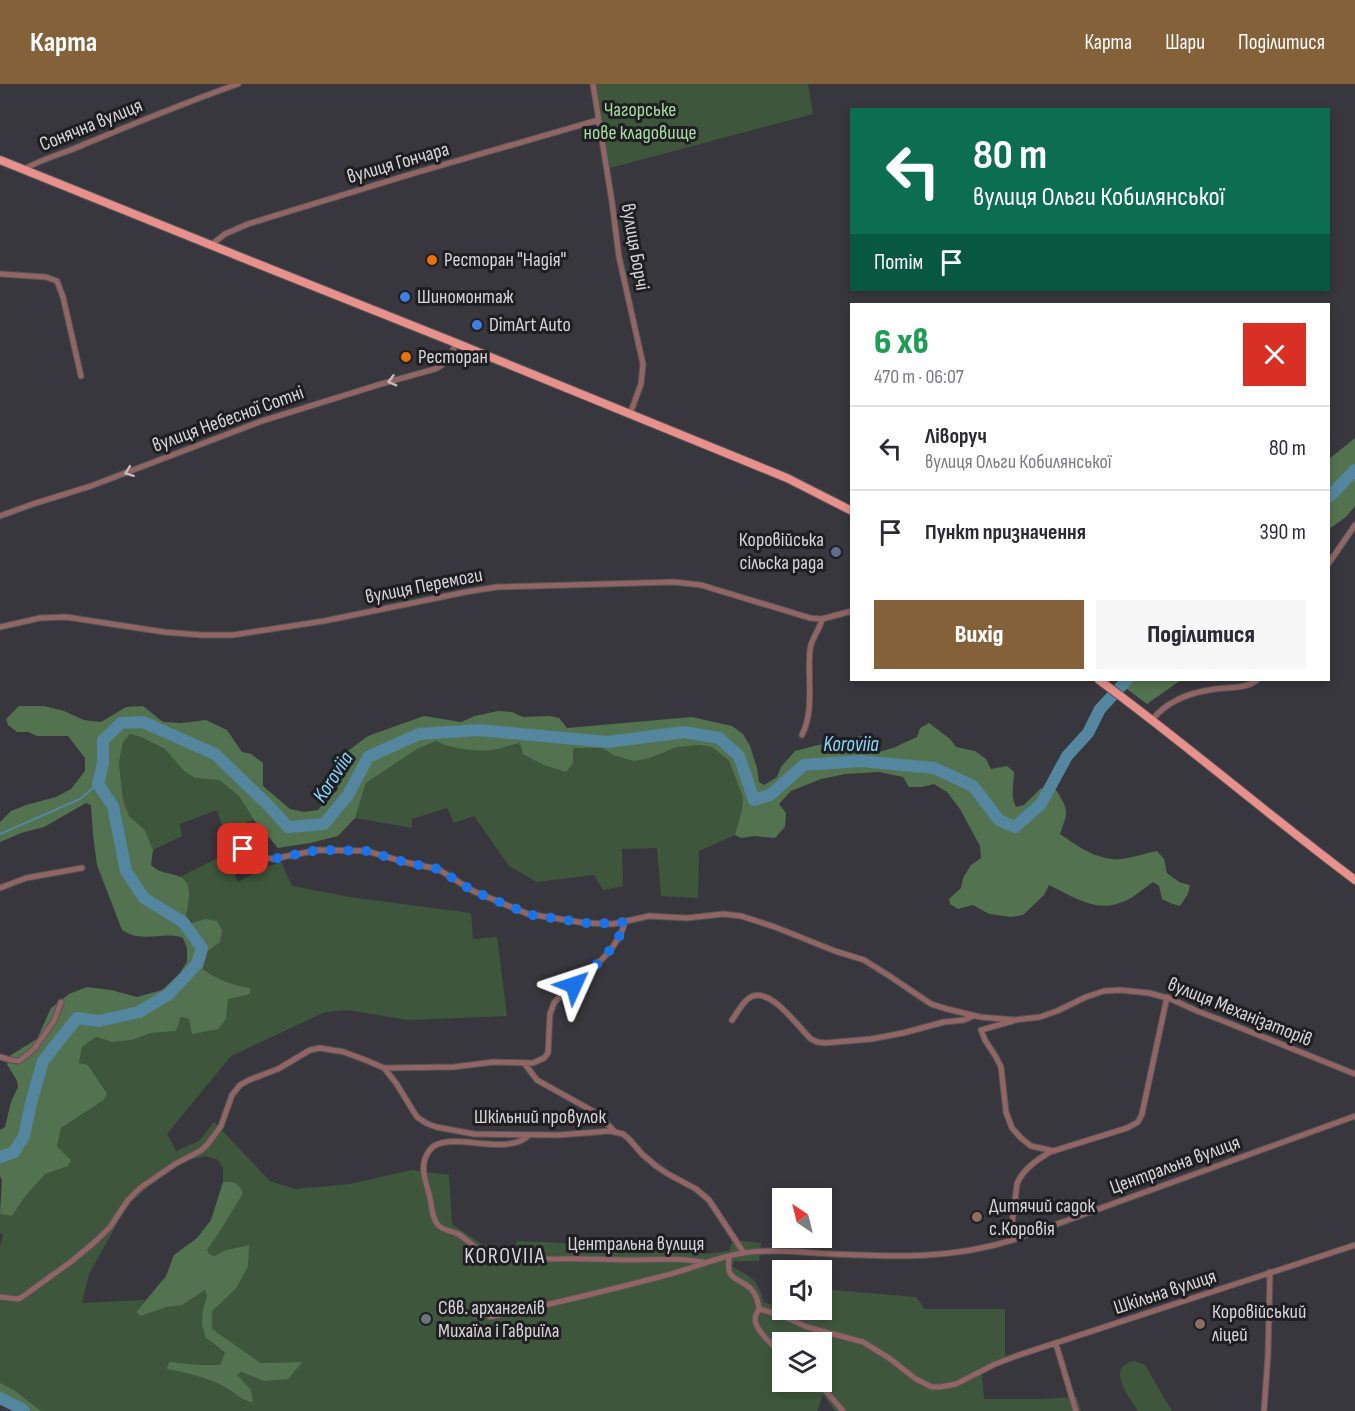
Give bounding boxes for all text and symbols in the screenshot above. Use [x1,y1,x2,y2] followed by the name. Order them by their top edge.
[30,26,97,59] text: Карта
[1084,30,1132,55] text: Карта
[1165,30,1205,55] text: Шари
[1238,30,1325,55] text: Поділитися
[36,93,146,157] street label: Сонячна вулиця
[584,98,696,145] park label: Чагорське нове кладовище
[973,130,1047,181] text: 80 m
[874,132,952,210] icon: left
[344,137,452,189] street label: вулиця Гончара
[973,181,1225,213] text: вулиця Ольги Кобилянської
[616,202,654,292] street label: вулиця Борчі
[935,246,968,279] icon: arrive
[444,248,566,272] place label: Ресторан "Надія"
[874,249,923,276] text: Потім
[425,253,439,267] marker: Ресторан "Надія"
[417,285,514,309] place label: Шиномонтаж
[398,290,412,304] marker: Шиномонтаж
[489,313,571,337] place label: DimArt Auto
[470,318,484,332] marker: DimArt Auto
[874,321,929,364] text: 6 хв
[1243,323,1306,386] button: close
[418,345,488,369] place label: Ресторан
[399,350,413,364] marker: Ресторан
[874,365,964,389] text: 470 m · 06:07
[387,374,398,386] one-way arrow
[149,380,307,458] street label: вулиця Небесної Сотні
[925,423,987,450] text: Ліворуч
[874,432,907,465] icon: left
[1269,435,1306,462] text: 80 m
[925,450,1112,474] text: вулиця Ольги Кобилянської
[124,465,135,477] one-way arrow
[874,516,907,549] icon: arrive
[925,519,1086,546] text: Пункт призначення
[1260,519,1306,546] text: 390 m
[739,528,824,575] place label: Коровійська сільска рада
[829,545,843,559] marker: Коровійська сільска рада
[363,563,485,609] street label: вулиця Перемоги
[874,600,1084,669] button: Вихід
[1096,600,1306,669] button: Поділитися
[823,732,879,757] water label: Koroviia
[307,747,359,807] water label: Koroviia
[217,823,268,874] pin
[226,832,259,865] icon: arrive
[542,953,606,1017] position arrow
[1164,972,1316,1052] street label: вулиця Механізаторів
[474,1105,606,1129] street label: Шкільний провулок
[1107,1130,1243,1200] street label: Центральна вулиця
[772,1188,832,1248] north arrow
[772,1188,832,1392] map controls
[989,1194,1096,1241] place label: Дитячий садок с.Коровія
[970,1210,984,1224] marker: Дитячий садок с.Коровія
[568,1232,704,1256] street label: Центральна вулиця
[464,1243,546,1270] district label: KOROVIIA
[772,1260,832,1320] button: sound
[1111,1264,1219,1320] street label: Шкільна вулиця
[438,1296,559,1343] place label: Свв. архангелів Михаїла і Гавриїла
[1212,1300,1306,1347] place label: Коровійський ліцей
[419,1312,433,1326] marker: Свв. архангелів Михаїла і Гавриїла
[1193,1317,1207,1331] marker: Коровійський ліцей
[772,1332,832,1392] button: layers

